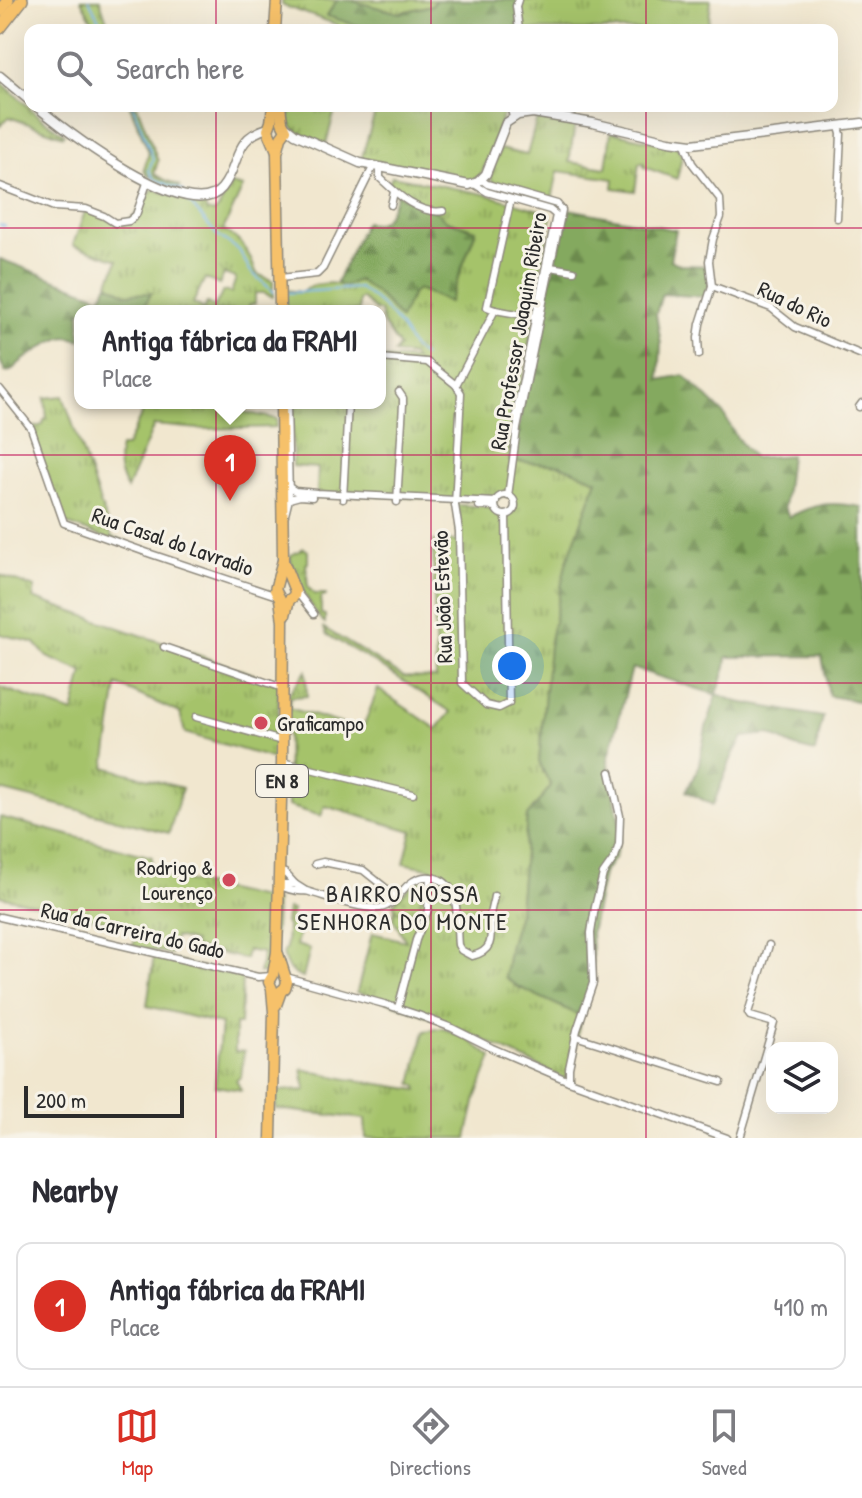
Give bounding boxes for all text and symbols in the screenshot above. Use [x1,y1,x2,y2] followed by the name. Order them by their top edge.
[24,24,838,112] search box
[52,46,96,90] icon: search
[116,48,244,88] text: Search here
[482,210,554,452] street label: Rua Professor Joaquim Ribeiro
[753,273,837,335] street label: Rua do Rio
[74,305,386,409] popup
[102,320,358,360] text: Antiga fábrica da FRAMI
[102,360,152,395] text: Place
[204,435,256,501] pin: 1
[88,499,258,583] street label: Rua Casal do Lavradio
[425,530,459,664] street label: Rua João Estevão
[492,646,532,686] your location
[277,708,364,738] place label: Graficampo
[252,714,270,732] marker: Graficampo
[256,765,308,797] road number: EN 8
[137,852,213,907] place label: Rodrigo & Lourenço
[220,871,238,889] marker: Rodrigo & Lourenço
[297,877,509,937] district label: BAIRRO NOSSA SENHORA DO MONTE
[38,894,228,966] street label: Rua da Carreira do Gado
[766,1042,838,1114] map controls
[766,1042,838,1114] button: layers
[24,1082,184,1118] scale bar
[36,1085,86,1115] text: 200 m
[32,1167,118,1213] text: Nearby
[110,1269,365,1309] text: Antiga fábrica da FRAMI
[55,1289,65,1324] text: 1
[774,1289,828,1324] text: 410 m
[110,1309,160,1344] text: Place
[115,1404,159,1482] tab: Map
[390,1404,471,1482] tab: Directions
[702,1404,747,1482] tab: Saved

